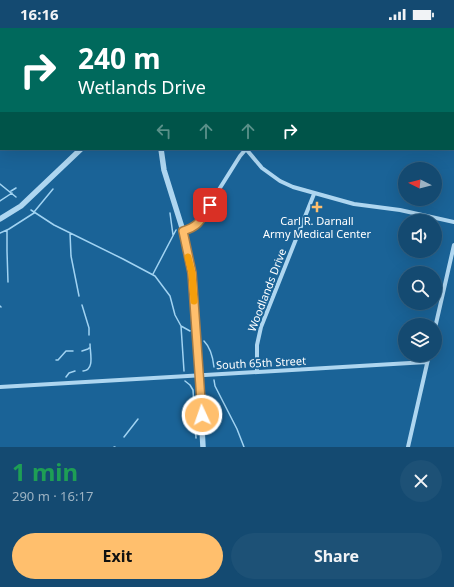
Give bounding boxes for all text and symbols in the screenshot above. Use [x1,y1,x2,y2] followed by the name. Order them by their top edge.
[20,4,59,24] text: 16:16
[78,39,161,77] text: 240 m
[12,44,64,96] icon: right
[78,75,206,99] text: Wetlands Drive
[153,120,175,142] icon: left
[195,120,217,142] icon: ahead
[237,120,259,142] icon: ahead
[279,120,301,142] icon: right
[398,162,442,206] north arrow
[398,162,442,362] map controls
[193,188,227,222] pin
[199,194,221,216] icon: arrive
[311,201,323,213] marker: Carl R. Darnall Army Medical Center
[263,213,371,241] place label: Carl R. Darnall Army Medical Center
[398,214,442,258] button: sound
[244,246,289,334] street label: Woodlands Drive
[398,266,442,310] button: search
[398,318,442,362] button: layers
[216,353,306,372] street label: South 65th Street
[181,394,223,436] position arrow
[12,455,78,488] text: 1 min
[400,460,442,502] button: close
[12,487,93,505] text: 290 m · 16:17
[12,533,223,579] button: Exit
[231,533,442,579] button: Share

